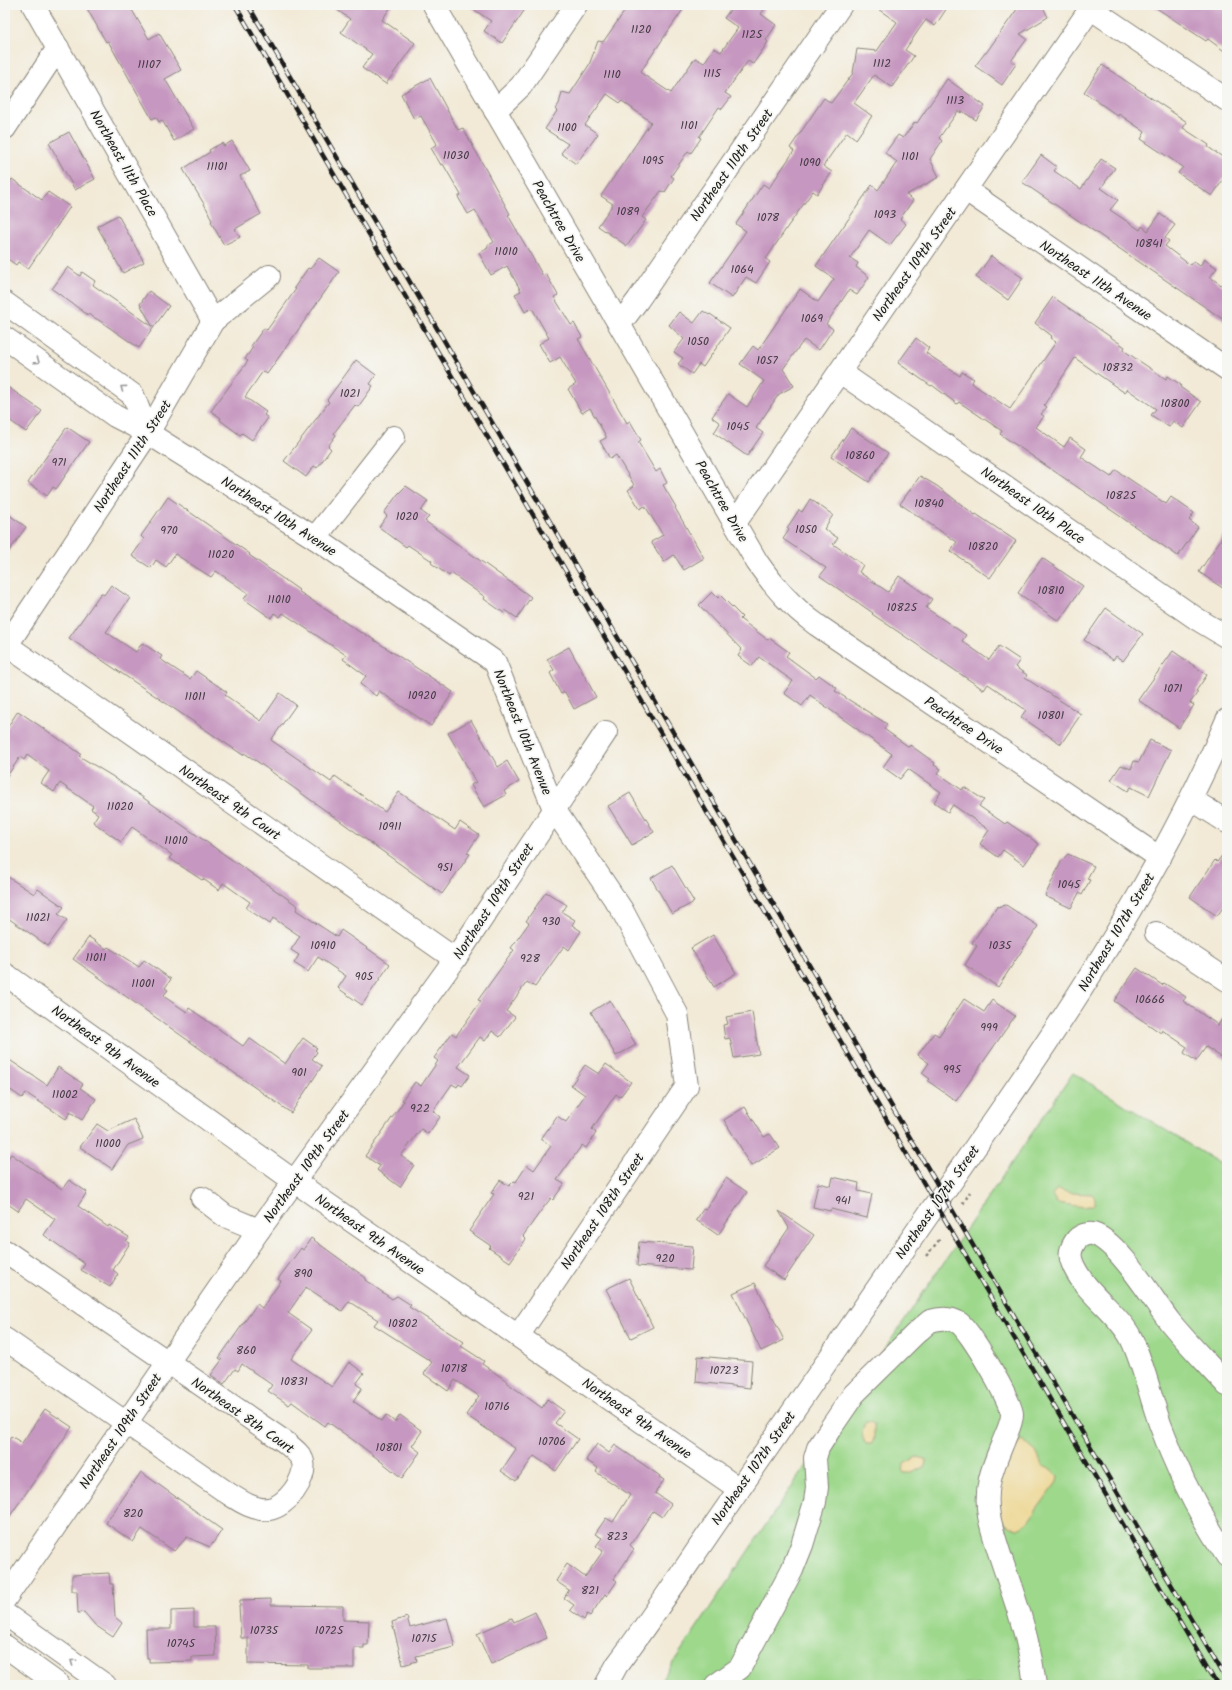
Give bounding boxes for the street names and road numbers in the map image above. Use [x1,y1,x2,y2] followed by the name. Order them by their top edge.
[685,104,779,226] street label: Northeast 110th Street
[83,106,163,222] street label: Northeast 11th Place
[526,176,591,267] street label: Peachtree Drive
[867,202,963,326] street label: Northeast 109th Street
[1035,235,1157,327] street label: Northeast 11th Avenue
[88,395,178,517] street label: Northeast 111th Street
[689,456,754,547] street label: Peachtree Drive
[976,461,1090,551] street label: Northeast 10th Place
[216,471,341,563] street label: Northeast 10th Avenue
[487,666,558,799] street label: Northeast 10th Avenue
[919,691,1008,761] street label: Peachtree Drive
[174,759,285,847] street label: Northeast 9th Court
[448,838,540,964] street label: Northeast 109th Street
[1073,868,1161,996] street label: Northeast 107th Street
[46,1000,165,1094] street label: Northeast 9th Avenue
[258,1105,356,1228] street label: Northeast 109th Street
[890,1140,986,1264] street label: Northeast 107th Street
[555,1148,651,1275] street label: Northeast 108th Street
[310,1189,429,1281] street label: Northeast 9th Avenue
[74,1369,168,1494] street label: Northeast 109th Street
[186,1372,299,1460] street label: Northeast 8th Court
[577,1373,696,1465] street label: Northeast 9th Avenue
[706,1406,802,1530] street label: Northeast 107th Street

